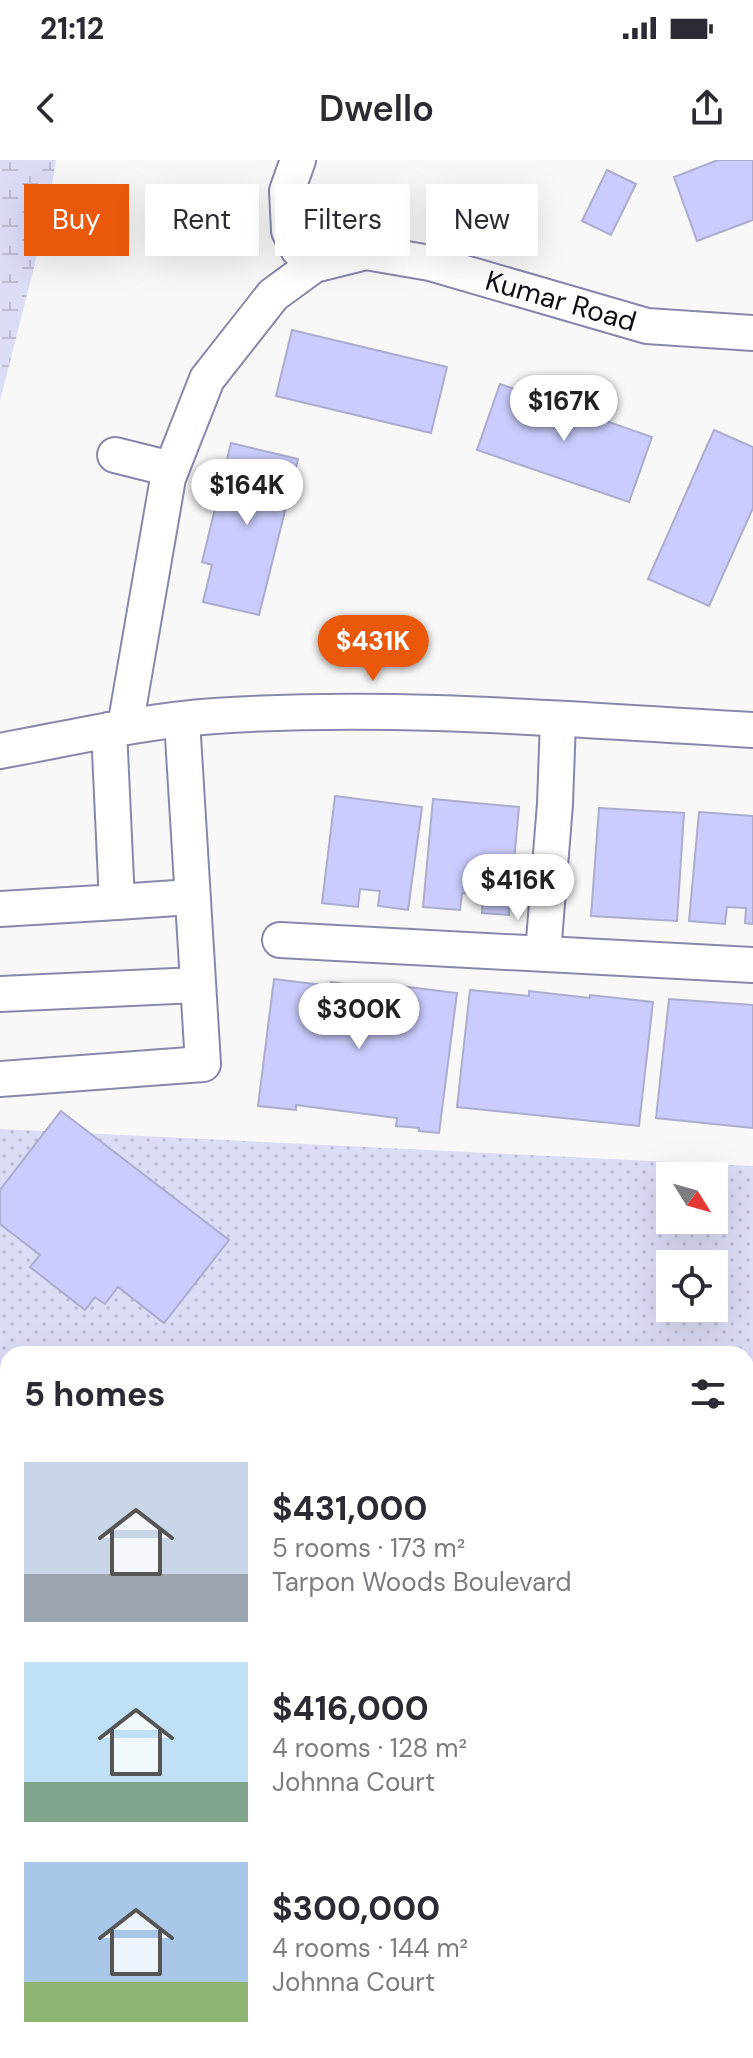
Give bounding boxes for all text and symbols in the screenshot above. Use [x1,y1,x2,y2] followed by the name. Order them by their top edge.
[40,9,104,48] text: 21:12
[319,85,434,132] text: Dwello
[24,86,68,130] icon: back
[685,86,729,130] icon: share
[24,184,129,256] chip: Buy
[145,184,259,256] chip: Rent
[275,184,410,256] chip: Filters
[426,184,538,256] chip: New
[481,262,641,340] street label: Kumar Road
[508,375,620,443] pin: $167K
[528,384,600,418] text: $167K
[191,459,303,527] pin: $164K
[209,468,285,502] text: $164K
[317,615,429,683] pin: $431K
[336,624,410,658] text: $431K
[462,854,574,922] pin: $416K
[480,863,556,897] text: $416K
[303,983,415,1051] pin: $300K
[317,992,401,1026] text: $300K
[656,1162,728,1234] north arrow
[656,1162,728,1322] map controls
[656,1250,728,1322] button: locate
[24,1372,165,1417] text: 5 homes
[686,1372,730,1416] icon: filters
[272,1486,427,1531] text: $431,000
[88,1494,184,1590] icon: home
[272,1531,465,1565] text: 5 rooms · 173 m²
[272,1565,572,1599] text: Tarpon Woods Boulevard
[272,1686,429,1731] text: $416,000
[88,1694,184,1790] icon: home
[272,1731,467,1765] text: 4 rooms · 128 m²
[272,1765,435,1799] text: Johnna Court
[272,1886,440,1931] text: $300,000
[88,1894,184,1990] icon: home
[272,1931,468,1965] text: 4 rooms · 144 m²
[272,1965,435,1999] text: Johnna Court

